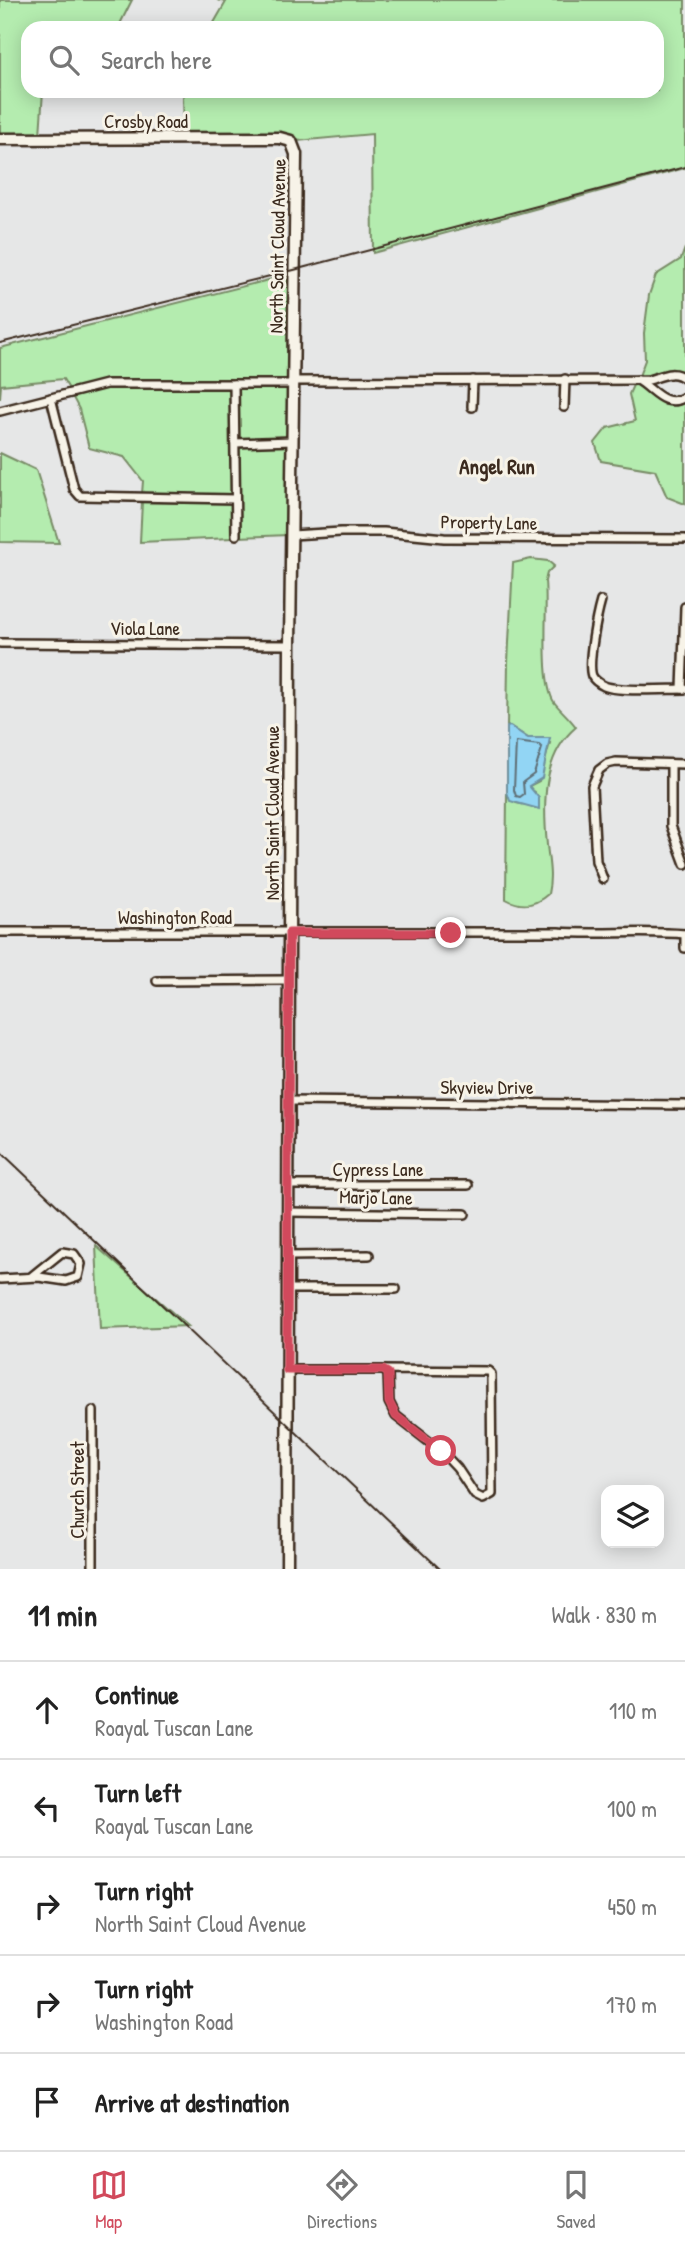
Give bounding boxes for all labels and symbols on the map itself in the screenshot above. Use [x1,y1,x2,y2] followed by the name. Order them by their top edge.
[104,108,189,134] street label: Crosby Road
[262,158,292,334] street label: North Saint Cloud Avenue
[459,452,535,482] district label: Angel Run
[440,508,538,536] street label: Property Lane
[110,615,180,641] street label: Viola Lane
[259,725,285,900] street label: North Saint Cloud Avenue
[118,904,233,930] street label: Washington Road
[435,917,466,948] route end
[441,1074,534,1100] street label: Skyview Drive
[332,1156,424,1182] street label: Cypress Lane
[339,1183,413,1211] street label: Marjo Lane
[425,1435,456,1466] route start
[64,1441,90,1539] street label: Church Street

